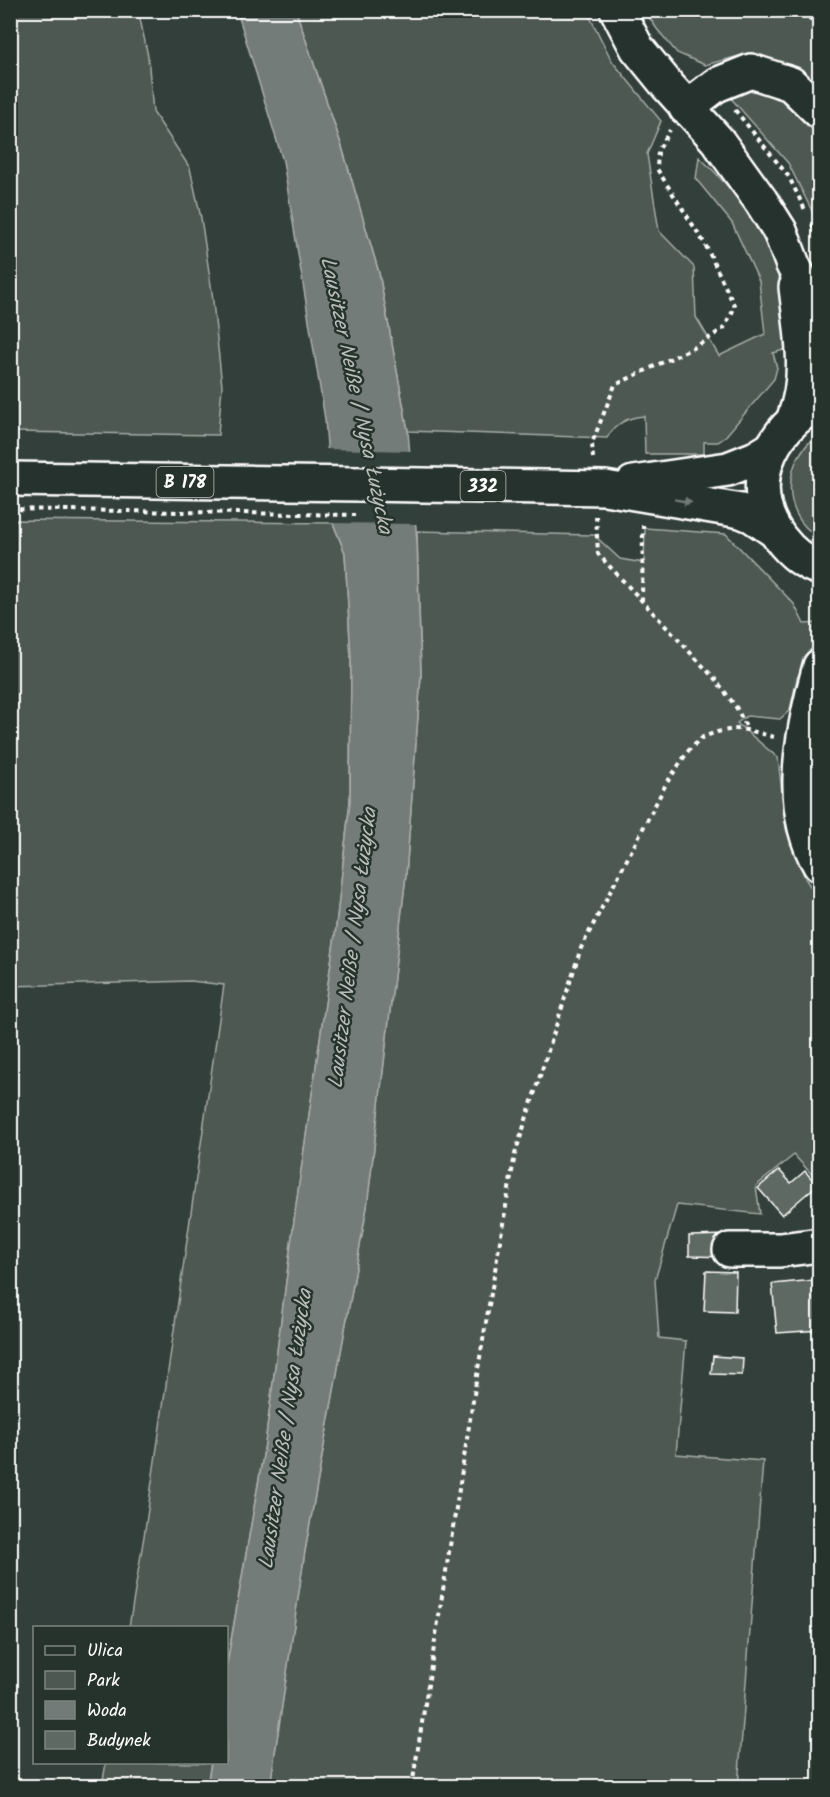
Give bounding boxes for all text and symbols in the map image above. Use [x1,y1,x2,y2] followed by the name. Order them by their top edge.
[310,254,401,538] water label: Lausitzer Neiße / Nysa Łużycka
[156,467,213,497] road number: B 178
[460,471,506,501] road number: 332
[674,497,693,506] one-way arrow
[320,805,387,1090] water label: Lausitzer Neiße / Nysa Łużycka
[250,1286,323,1571] water label: Lausitzer Neiße / Nysa Łużycka
[33,1626,228,1764] legend
[87,1637,123,1666] text: Ulica
[87,1667,120,1696] text: Park
[87,1697,127,1726] text: Woda
[87,1727,151,1756] text: Budynek

